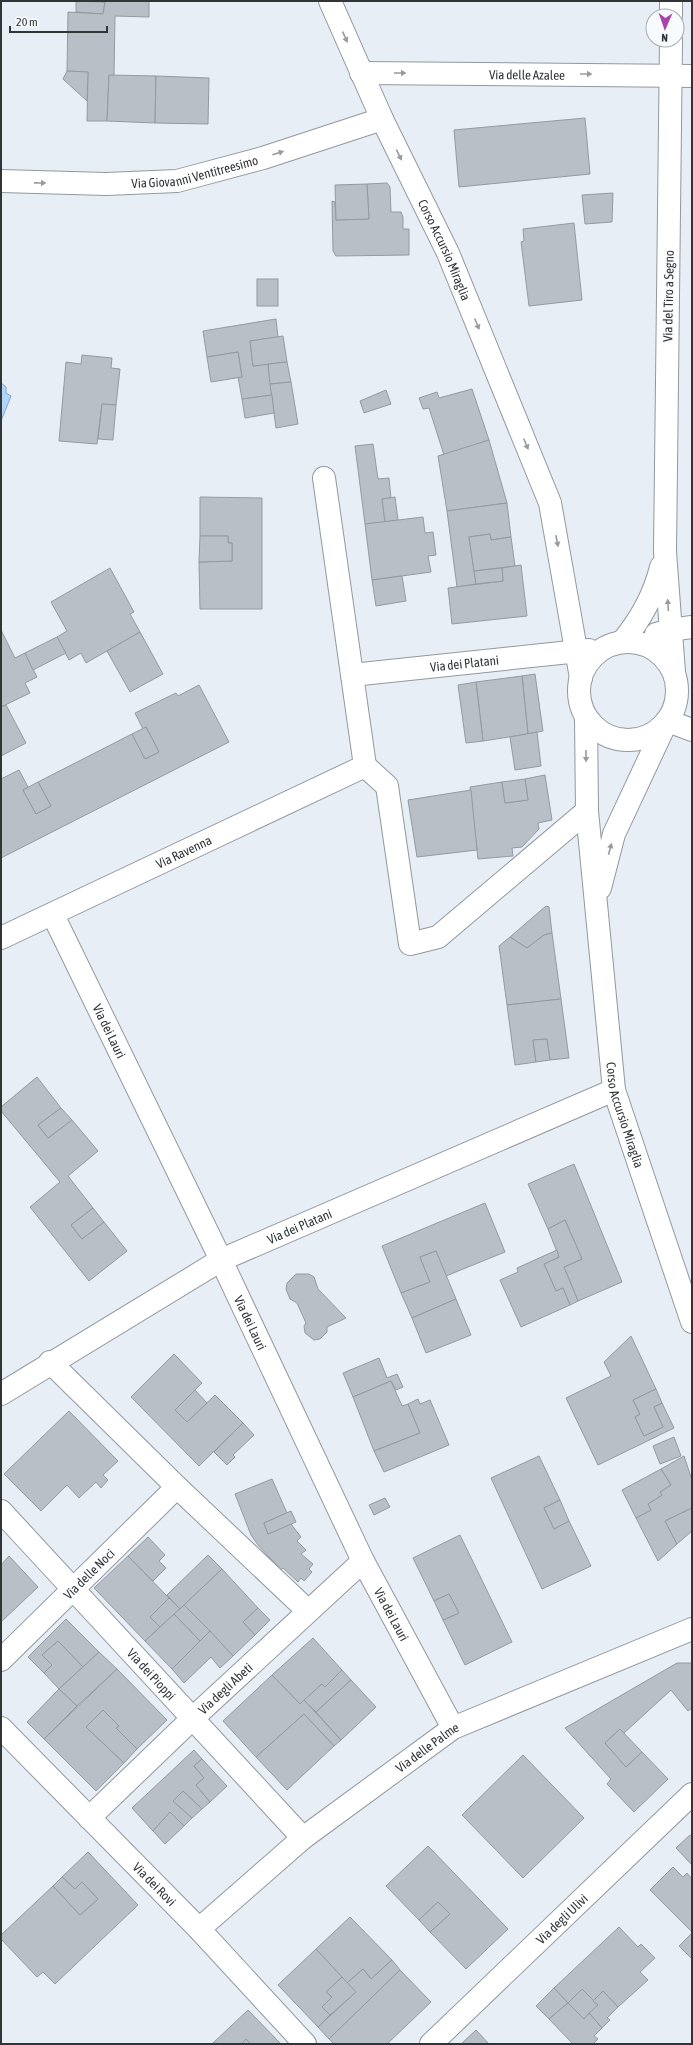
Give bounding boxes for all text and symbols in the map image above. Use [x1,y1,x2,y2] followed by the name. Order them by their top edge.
[10,8,107,34] scale bar
[645,8,685,48] north arrow
[16,15,38,29] text: 20 m
[343,31,349,43] one-way arrow
[661,32,668,44] text: N
[489,67,565,83] street label: Via delle Azalee
[394,70,407,76] one-way arrow
[580,71,592,78] one-way arrow
[396,149,402,161] one-way arrow
[272,150,284,156] one-way arrow
[131,153,260,191] street label: Via Giovanni Ventitreesimo
[34,180,47,186] one-way arrow
[415,197,474,303] street label: Corso Accursio Miraglia
[660,250,677,342] street label: Via del Tiro a Segno
[474,319,480,331] one-way arrow
[523,439,529,451] one-way arrow
[554,535,560,548] one-way arrow
[665,599,672,611] one-way arrow
[429,653,500,675] street label: Via dei Platani
[583,750,589,763] one-way arrow
[154,833,214,872] street label: Via Ravenna
[607,843,613,855] one-way arrow
[90,1002,129,1061] street label: Via dei Lauri
[603,1061,647,1170] street label: Corso Accursio Miraglia
[265,1206,334,1247] street label: Via dei Platani
[231,1293,269,1352] street label: Via dei Lauri
[61,1546,118,1602] street label: Via delle Noci
[371,1585,412,1644] street label: Via dei Lauri
[124,1646,179,1703] street label: Via dei Pioppi
[195,1660,256,1717] street label: Via degli Abeti
[393,1720,461,1776] street label: Via delle Palme
[130,1860,179,1909] street label: Via dei Rovi
[533,1891,591,1947] street label: Via degli Ulivi

